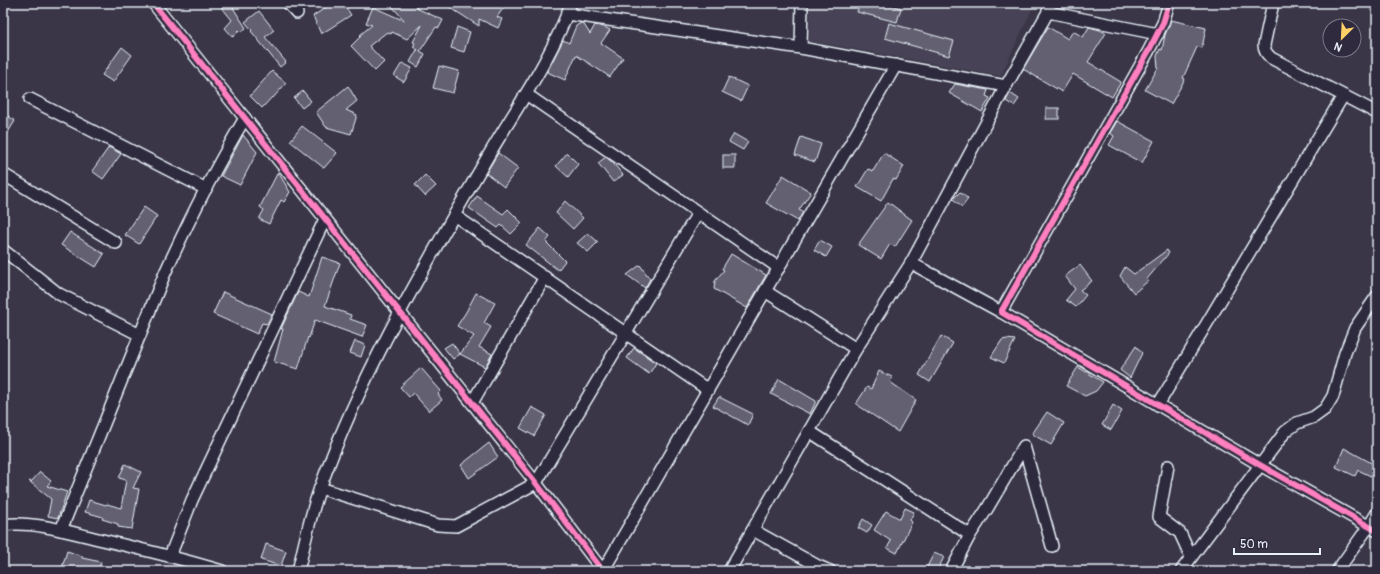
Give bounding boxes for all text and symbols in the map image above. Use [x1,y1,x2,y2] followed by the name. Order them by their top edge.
[1322,18,1362,58] north arrow
[1332,39,1344,54] text: N
[1234,530,1320,556] scale bar
[1240,537,1268,552] text: 50 m

